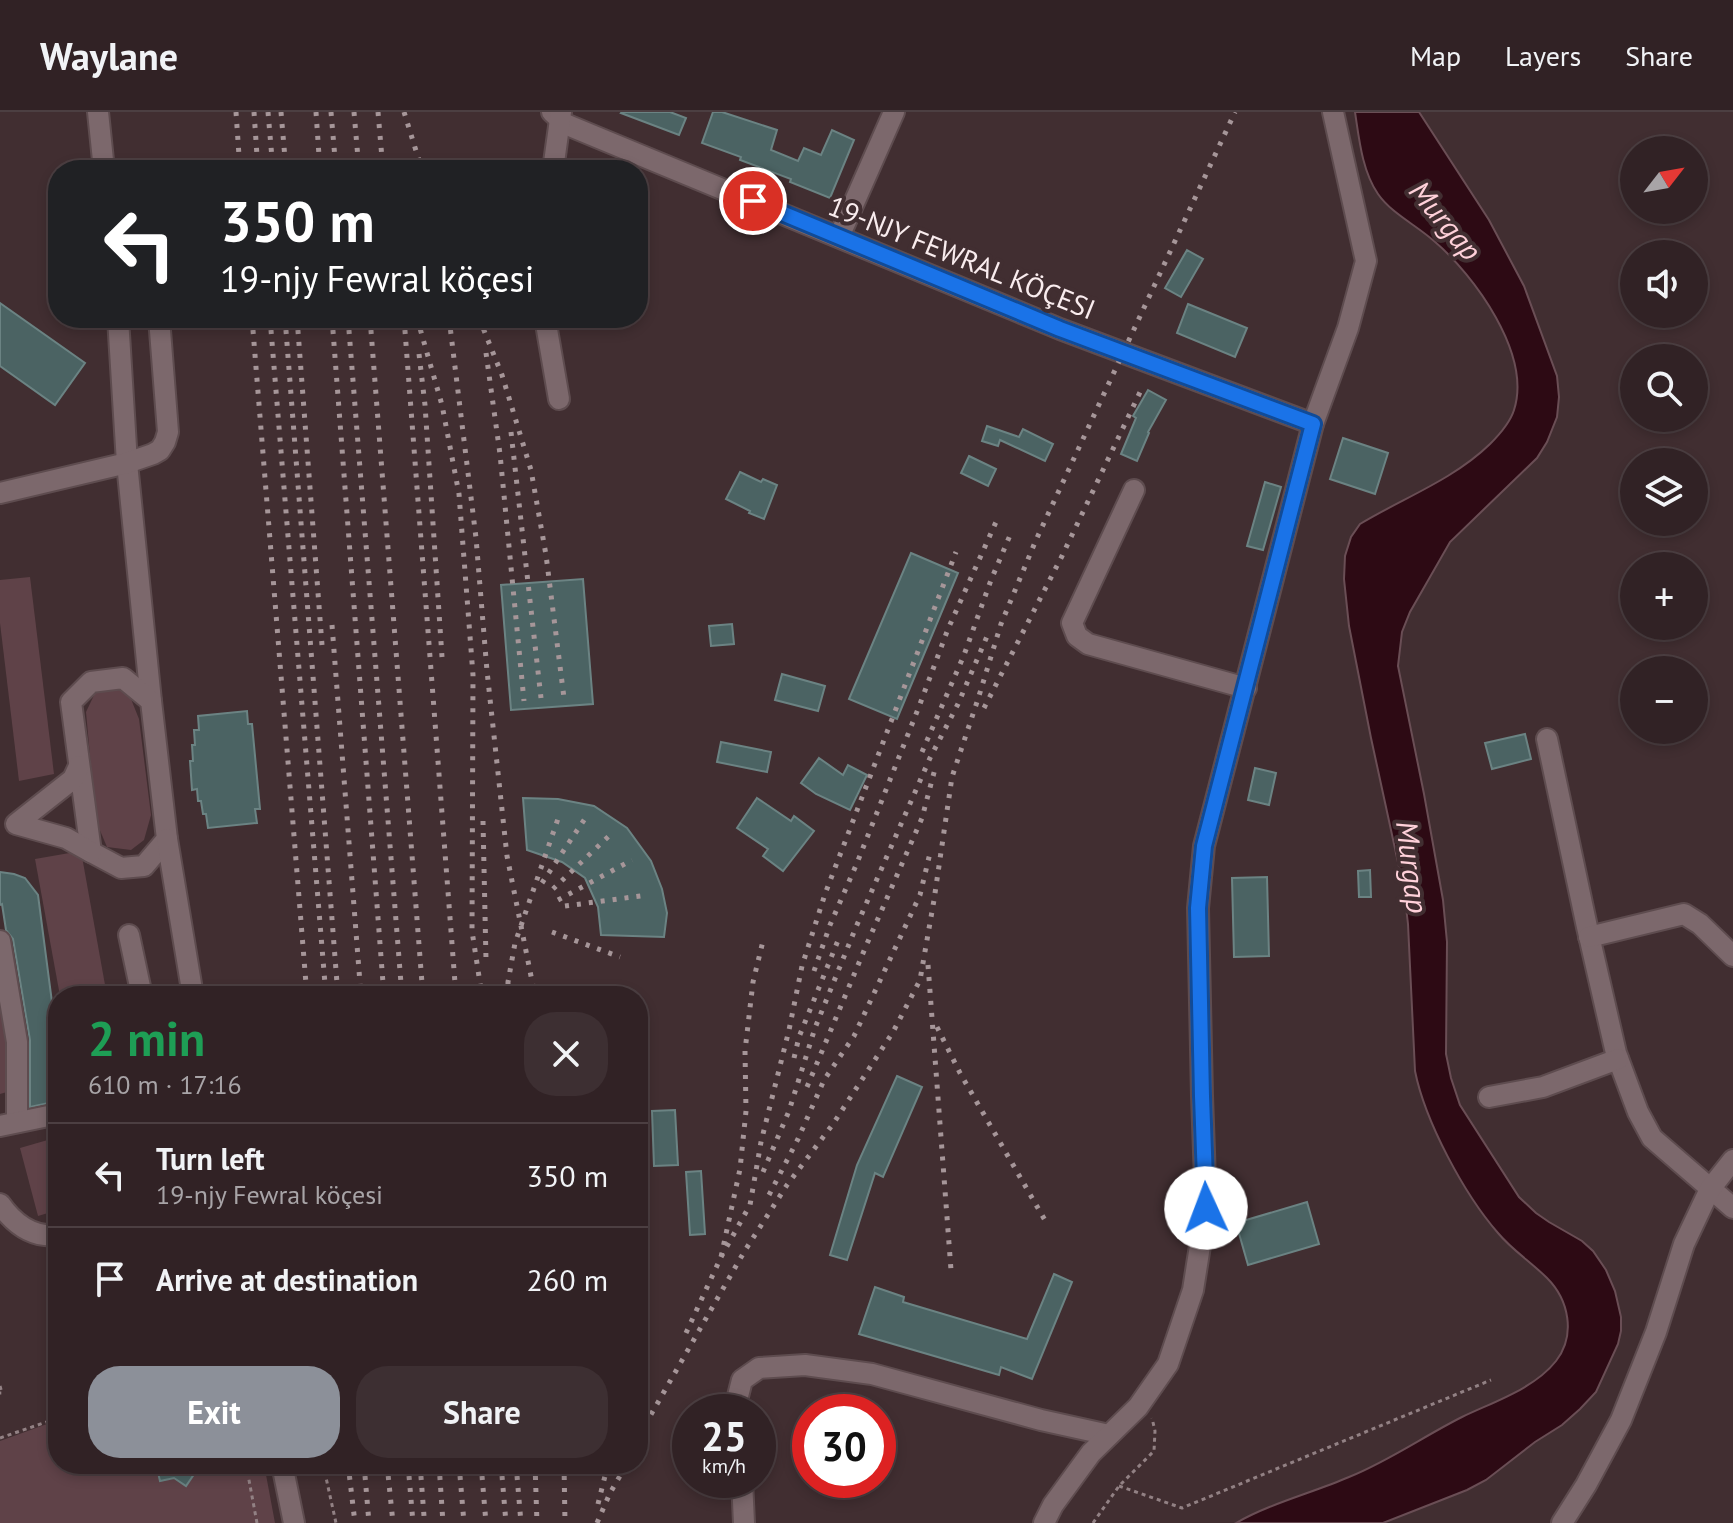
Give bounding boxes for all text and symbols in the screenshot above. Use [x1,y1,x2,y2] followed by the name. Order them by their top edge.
[40,31,178,80] text: Waylane
[1410,37,1461,74] text: Map
[1505,37,1581,74] text: Layers
[1625,37,1693,74] text: Share
[1620,136,1708,224] north arrow
[1620,136,1708,744] map controls
[719,167,787,235] pin
[1401,172,1491,268] water label: Murgap
[731,179,775,223] icon: arrive
[220,185,375,257] text: 350 m
[823,187,1101,327] street label: 19-NJY FEWRAL KÖÇESI
[88,192,192,296] icon: left
[1620,240,1708,328] button: sound
[220,255,534,302] text: 19-njy Fewral köçesi
[1620,344,1708,432] button: search
[1620,448,1708,536] button: layers
[1620,552,1708,640] button: +
[1620,656,1708,744] button: −
[1388,819,1438,915] water label: Murgap
[88,1007,205,1069] text: 2 min
[524,1012,608,1096] button: close
[88,1068,242,1101] text: 610 m · 17:16
[156,1139,264,1178] text: Turn left
[88,1153,132,1197] icon: left
[527,1156,608,1195] text: 350 m
[1164,1166,1248,1250] position arrow
[156,1178,383,1211] text: 19-njy Fewral köçesi
[88,1257,132,1301] icon: arrive
[156,1260,418,1299] text: Arrive at destination
[527,1260,608,1299] text: 260 m
[88,1366,340,1458] button: Exit
[356,1366,608,1458] button: Share
[792,1394,896,1498] speed limit sign: 30
[701,1410,747,1462] text: 25
[702,1453,746,1479] text: km/h

